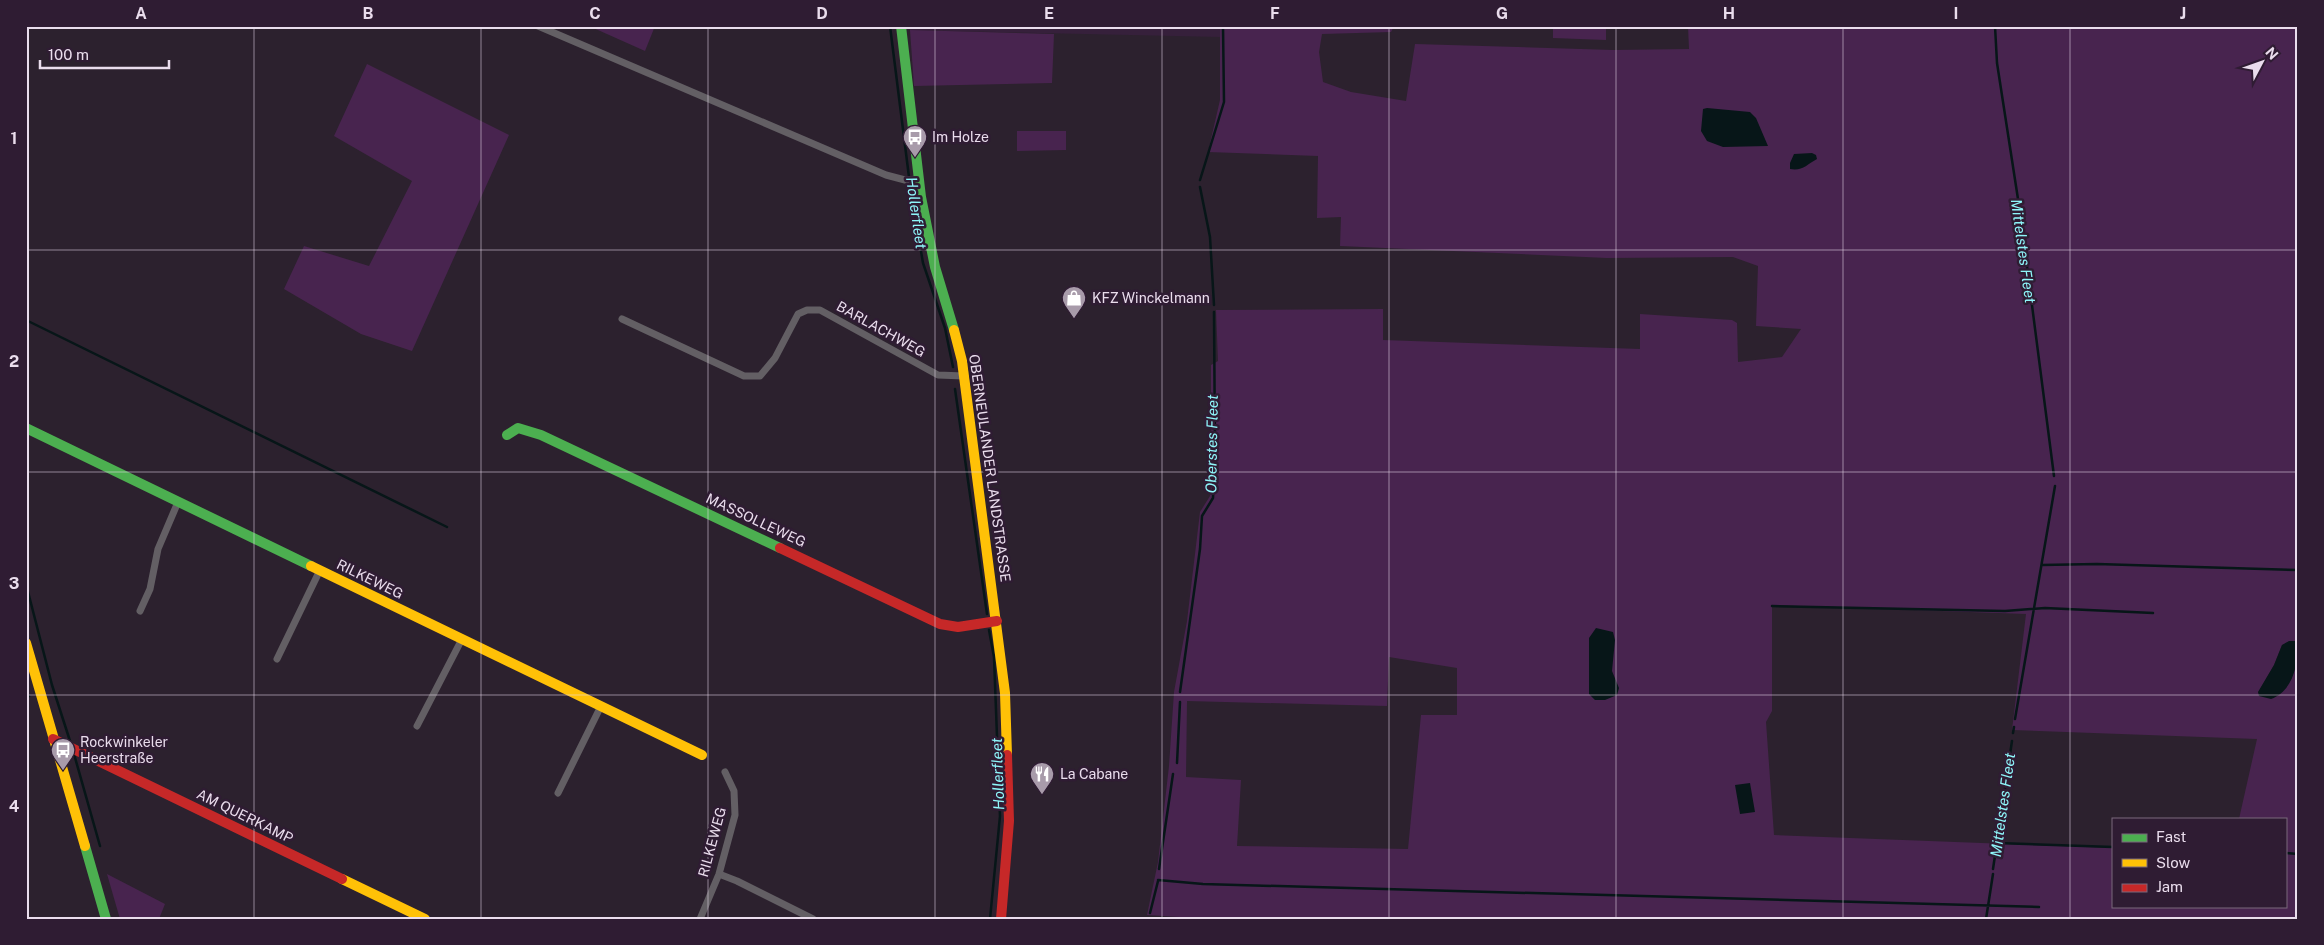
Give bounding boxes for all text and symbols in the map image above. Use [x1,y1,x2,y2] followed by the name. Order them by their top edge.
[135,4,147,23] text: A
[363,4,374,23] text: B
[589,4,601,23] text: C
[816,4,828,23] text: D
[1044,4,1054,23] text: E
[1270,4,1280,23] text: F
[1496,4,1508,23] text: G
[1723,4,1735,23] text: H
[1954,4,1958,23] text: I
[2180,4,2186,23] text: J
[40,38,169,70] scale bar
[2236,38,2286,88] north arrow
[2262,44,2281,63] text: N
[48,46,89,63] text: 100 m
[902,124,928,158] bus stop icon: Im Holze
[11,129,17,148] text: 1
[932,129,989,145] place label: Im Holze
[903,176,930,250] water label: Hollerfleet
[2008,198,2039,305] water label: Mittelstes Fleet
[1061,285,1087,319] shop icon: KFZ Winckelmann
[1092,290,1210,306] place label: KFZ Winckelmann
[834,298,928,360] street label: BARLACHWEG
[9,352,19,371] text: 2
[966,353,1014,583] street label: OBERNEULANDER LANDSTRASSE
[1202,394,1221,494] water label: Oberstes Fleet
[704,490,808,550] street label: MASSOLLEWEG
[334,556,406,602] street label: RILKEWEG
[9,574,19,593] text: 3
[80,734,168,766] place label: Rockwinkeler Heerstraße
[50,737,76,771] bus stop icon: Rockwinkeler Heerstraße
[988,737,1007,811] water label: Hollerfleet
[1987,751,2018,858] water label: Mittelstes Fleet
[1029,761,1055,795] restaurant icon: La Cabane
[1060,766,1128,782] place label: La Cabane
[194,786,296,846] street label: AM QUERKAMP
[9,797,20,816] text: 4
[695,805,729,879] street label: RILKEWEG
[2112,818,2286,908] legend
[2156,828,2186,845] text: Fast
[2156,854,2191,871] text: Slow
[2156,878,2183,895] text: Jam

